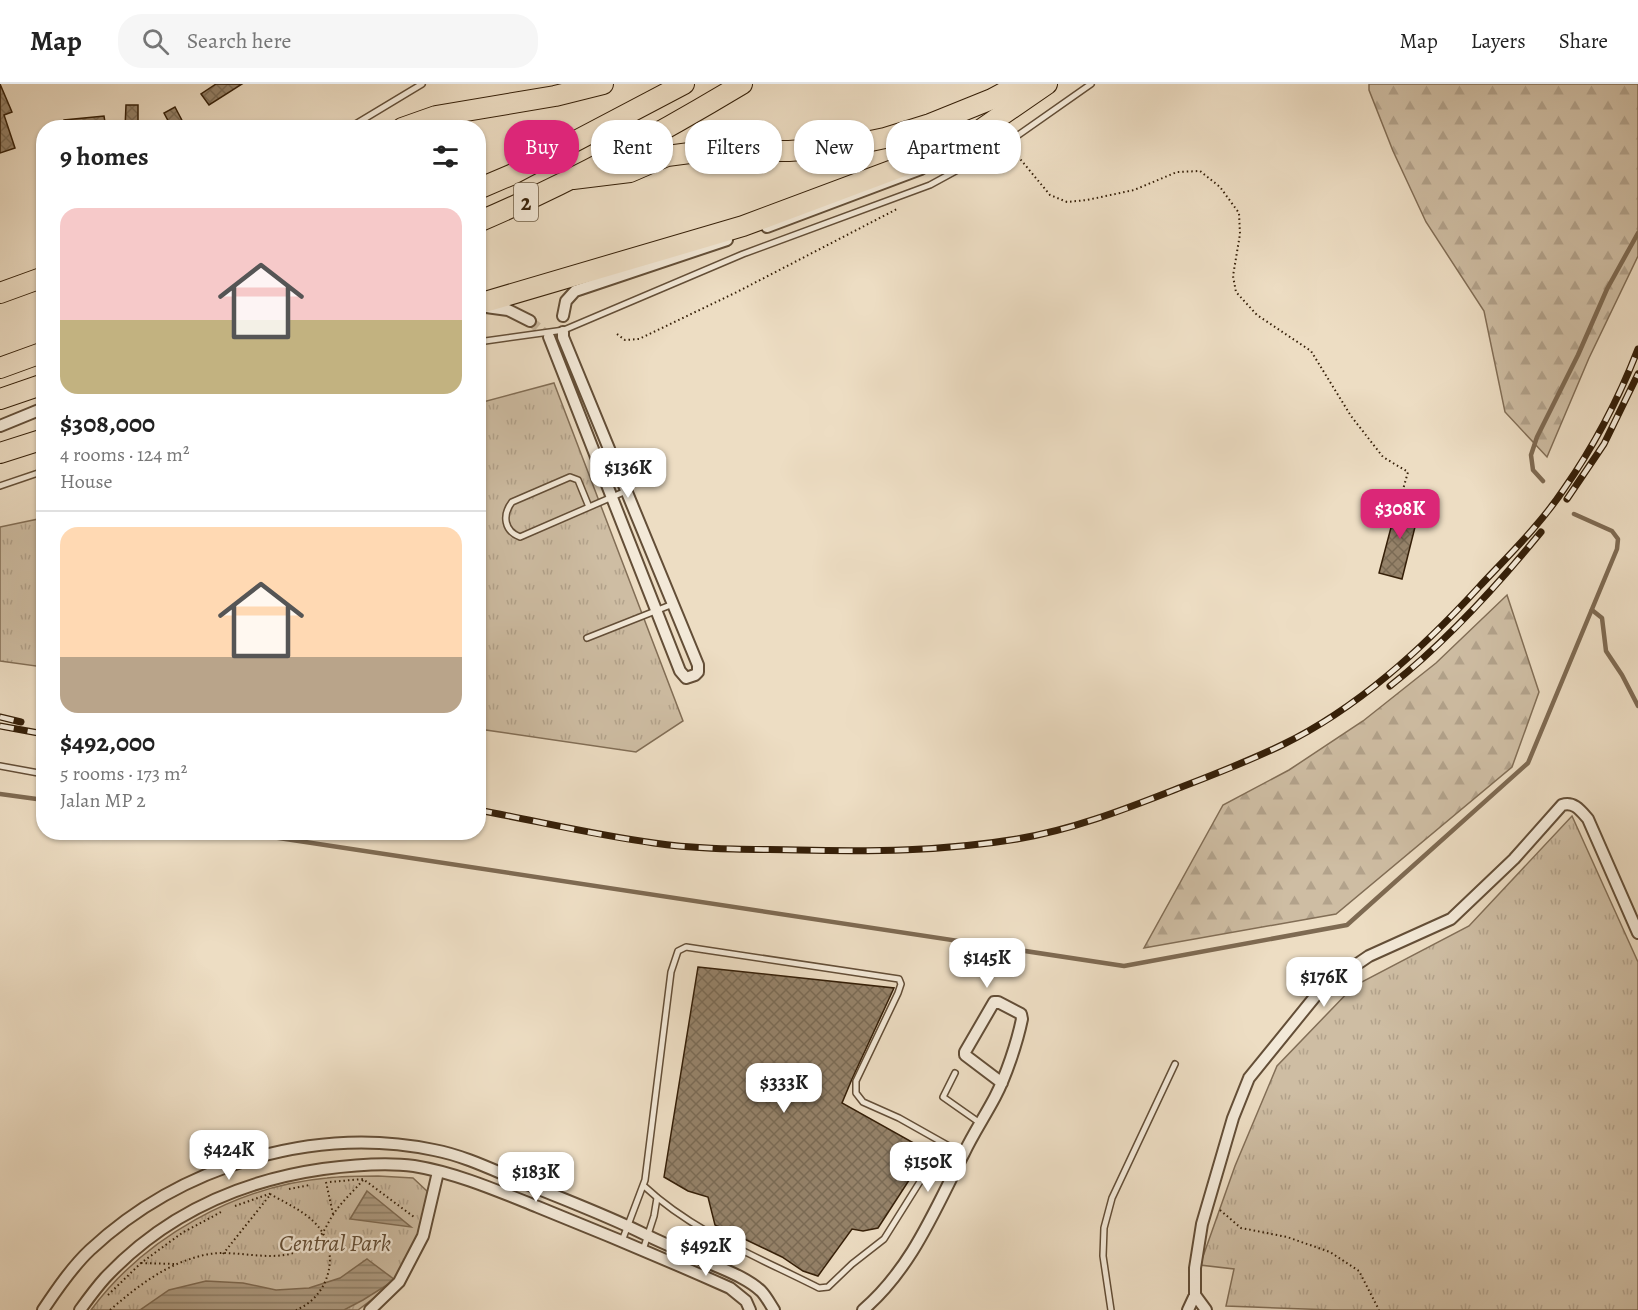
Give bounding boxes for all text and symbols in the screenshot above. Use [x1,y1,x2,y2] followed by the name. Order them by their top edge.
[118,14,538,68] search box
[30,22,82,60] text: Map
[139,25,172,58] icon: search
[187,26,291,56] text: Search here
[1399,27,1438,55] text: Map
[1471,27,1526,55] text: Layers
[1559,27,1608,55] text: Share
[504,120,579,174] chip: Buy
[591,120,673,174] chip: Rent
[685,120,782,174] chip: Filters
[794,120,874,174] chip: New
[886,120,1021,174] chip: Apartment
[60,139,149,174] text: 9 homes
[429,140,462,173] icon: filters
[514,183,538,221] road number: 2
[207,247,315,355] icon: home
[60,406,155,441] text: $308,000
[60,441,190,468] text: 4 rooms · 124 m²
[586,448,670,499] pin: $136K
[604,454,652,481] text: $136K
[60,468,112,495] text: House
[1358,489,1442,540] pin: $308K
[1375,495,1425,522] text: $308K
[207,566,315,674] icon: home
[60,725,155,760] text: $492,000
[60,760,187,787] text: 5 rooms · 173 m²
[60,787,146,814] text: Jalan MP 2
[945,938,1029,989] pin: $145K
[963,944,1011,971] text: $145K
[1282,957,1366,1008] pin: $176K
[1300,963,1348,990] text: $176K
[742,1063,826,1114] pin: $333K
[760,1069,808,1096] text: $333K
[187,1130,271,1181] pin: $424K
[204,1136,254,1163] text: $424K
[886,1142,970,1193] pin: $150K
[904,1148,952,1175] text: $150K
[494,1152,578,1203] pin: $183K
[512,1158,560,1185] text: $183K
[664,1226,748,1277] pin: $492K
[279,1227,391,1259] park label: Central Park
[681,1232,731,1259] text: $492K

